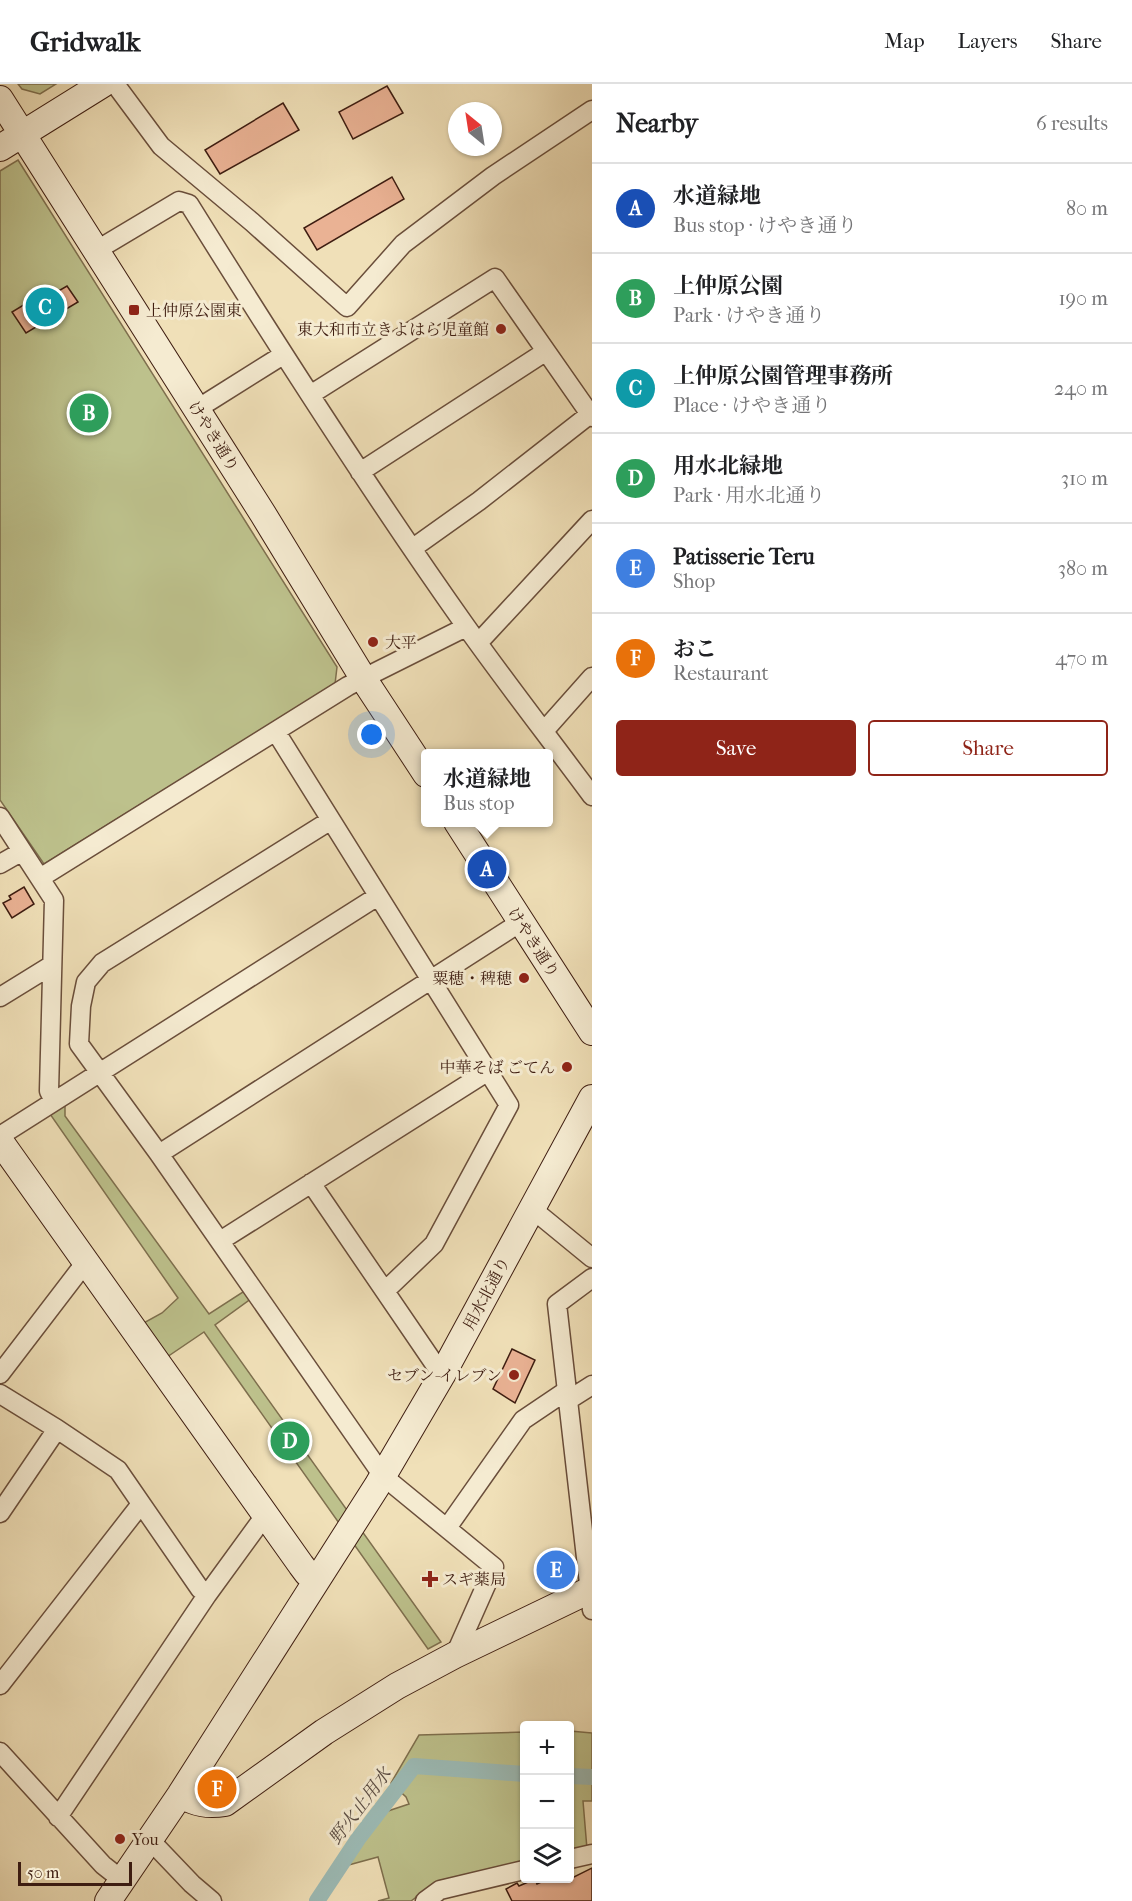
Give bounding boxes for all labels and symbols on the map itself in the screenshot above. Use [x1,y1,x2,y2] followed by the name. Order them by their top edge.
[448,102,502,156] north arrow
[26,284,64,330] pin: C
[146,301,242,320] place label: 上仲原公園東
[127,303,141,317] marker: 上仲原公園東
[297,320,489,339] place label: 東大和市立きよはら児童館
[494,322,508,336] marker: 東大和市立きよはら児童館
[70,390,109,436] pin: B
[184,397,243,475] street label: けやき通り
[385,633,417,652] place label: 大平
[366,635,380,649] marker: 大平
[357,720,386,749] your location
[468,846,506,892] pin: A
[504,904,563,981] street label: けやき通り
[432,969,512,988] place label: 粟穂・稗穂
[517,971,531,985] marker: 粟穂・稗穂
[440,1058,555,1077] place label: 中華そば ごてん
[560,1060,574,1074] marker: 中華そば ごてん
[459,1253,514,1333] street label: 用水北通り
[387,1366,502,1385] place label: セブン-イレブン
[507,1368,521,1382] marker: セブン-イレブン
[270,1418,310,1464] pin: D
[536,1548,576,1592] pin: E
[442,1570,506,1589] place label: スギ薬局
[423,1572,437,1586] marker: スギ薬局
[325,1762,397,1849] water label: 野火止用水
[198,1766,236,1812] pin: F
[131,1830,158,1849] place label: You
[113,1832,127,1846] marker: You
[18,1859,132,1886] scale bar

